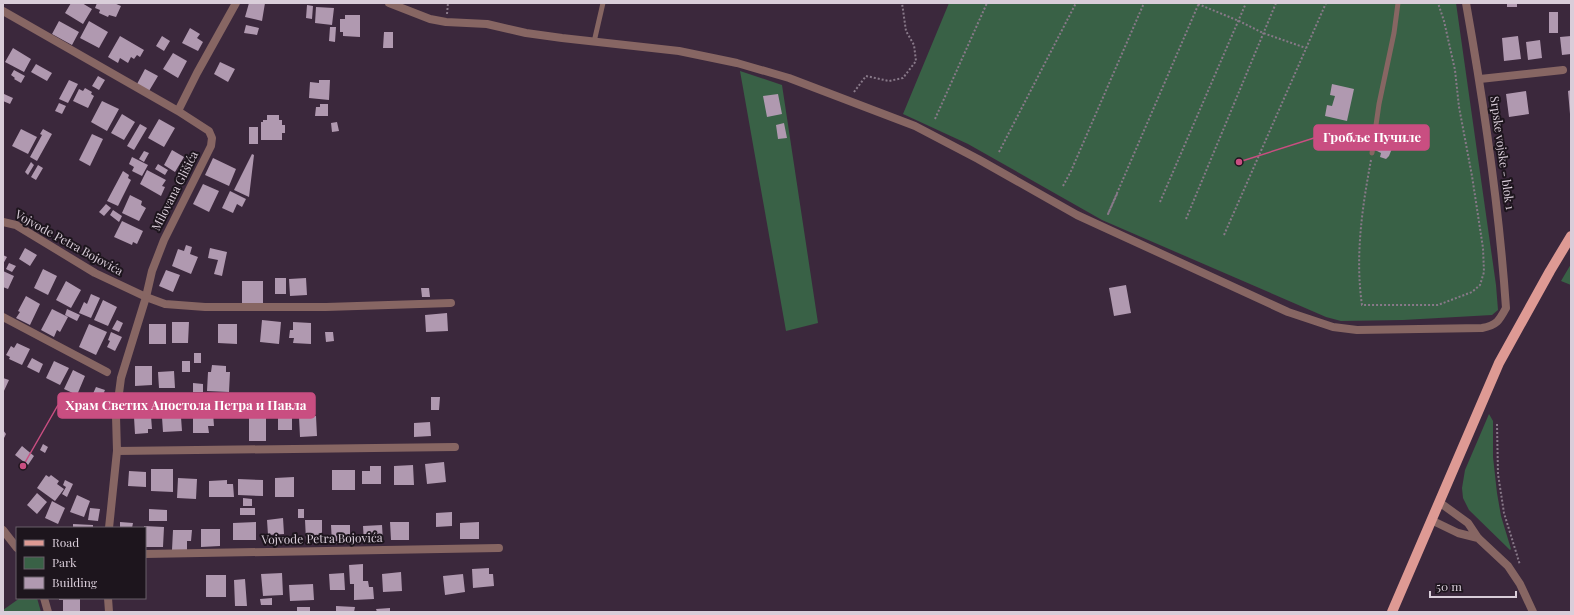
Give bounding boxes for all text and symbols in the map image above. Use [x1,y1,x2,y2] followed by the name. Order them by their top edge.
[1487,95,1519,211] street label: Srpske vojske - blok 1
[1314,125,1429,150] callout: Гробље Пучиле
[1323,128,1422,145] text: Гробље Пучиле
[147,148,201,233] street label: Milovana Glišića
[12,205,126,279] street label: Vojvode Petra Bojovića
[58,393,315,418] callout: Храм Светих Апостола Петра и Павла
[66,396,307,413] text: Храм Светих Апостола Петра и Павла
[16,527,146,599] legend
[260,529,383,547] street label: Vojvode Petra Bojovića
[52,534,79,550] text: Road
[52,554,77,570] text: Park
[1430,573,1516,599] scale bar
[52,574,98,590] text: Building
[1436,578,1462,594] text: 50 m

